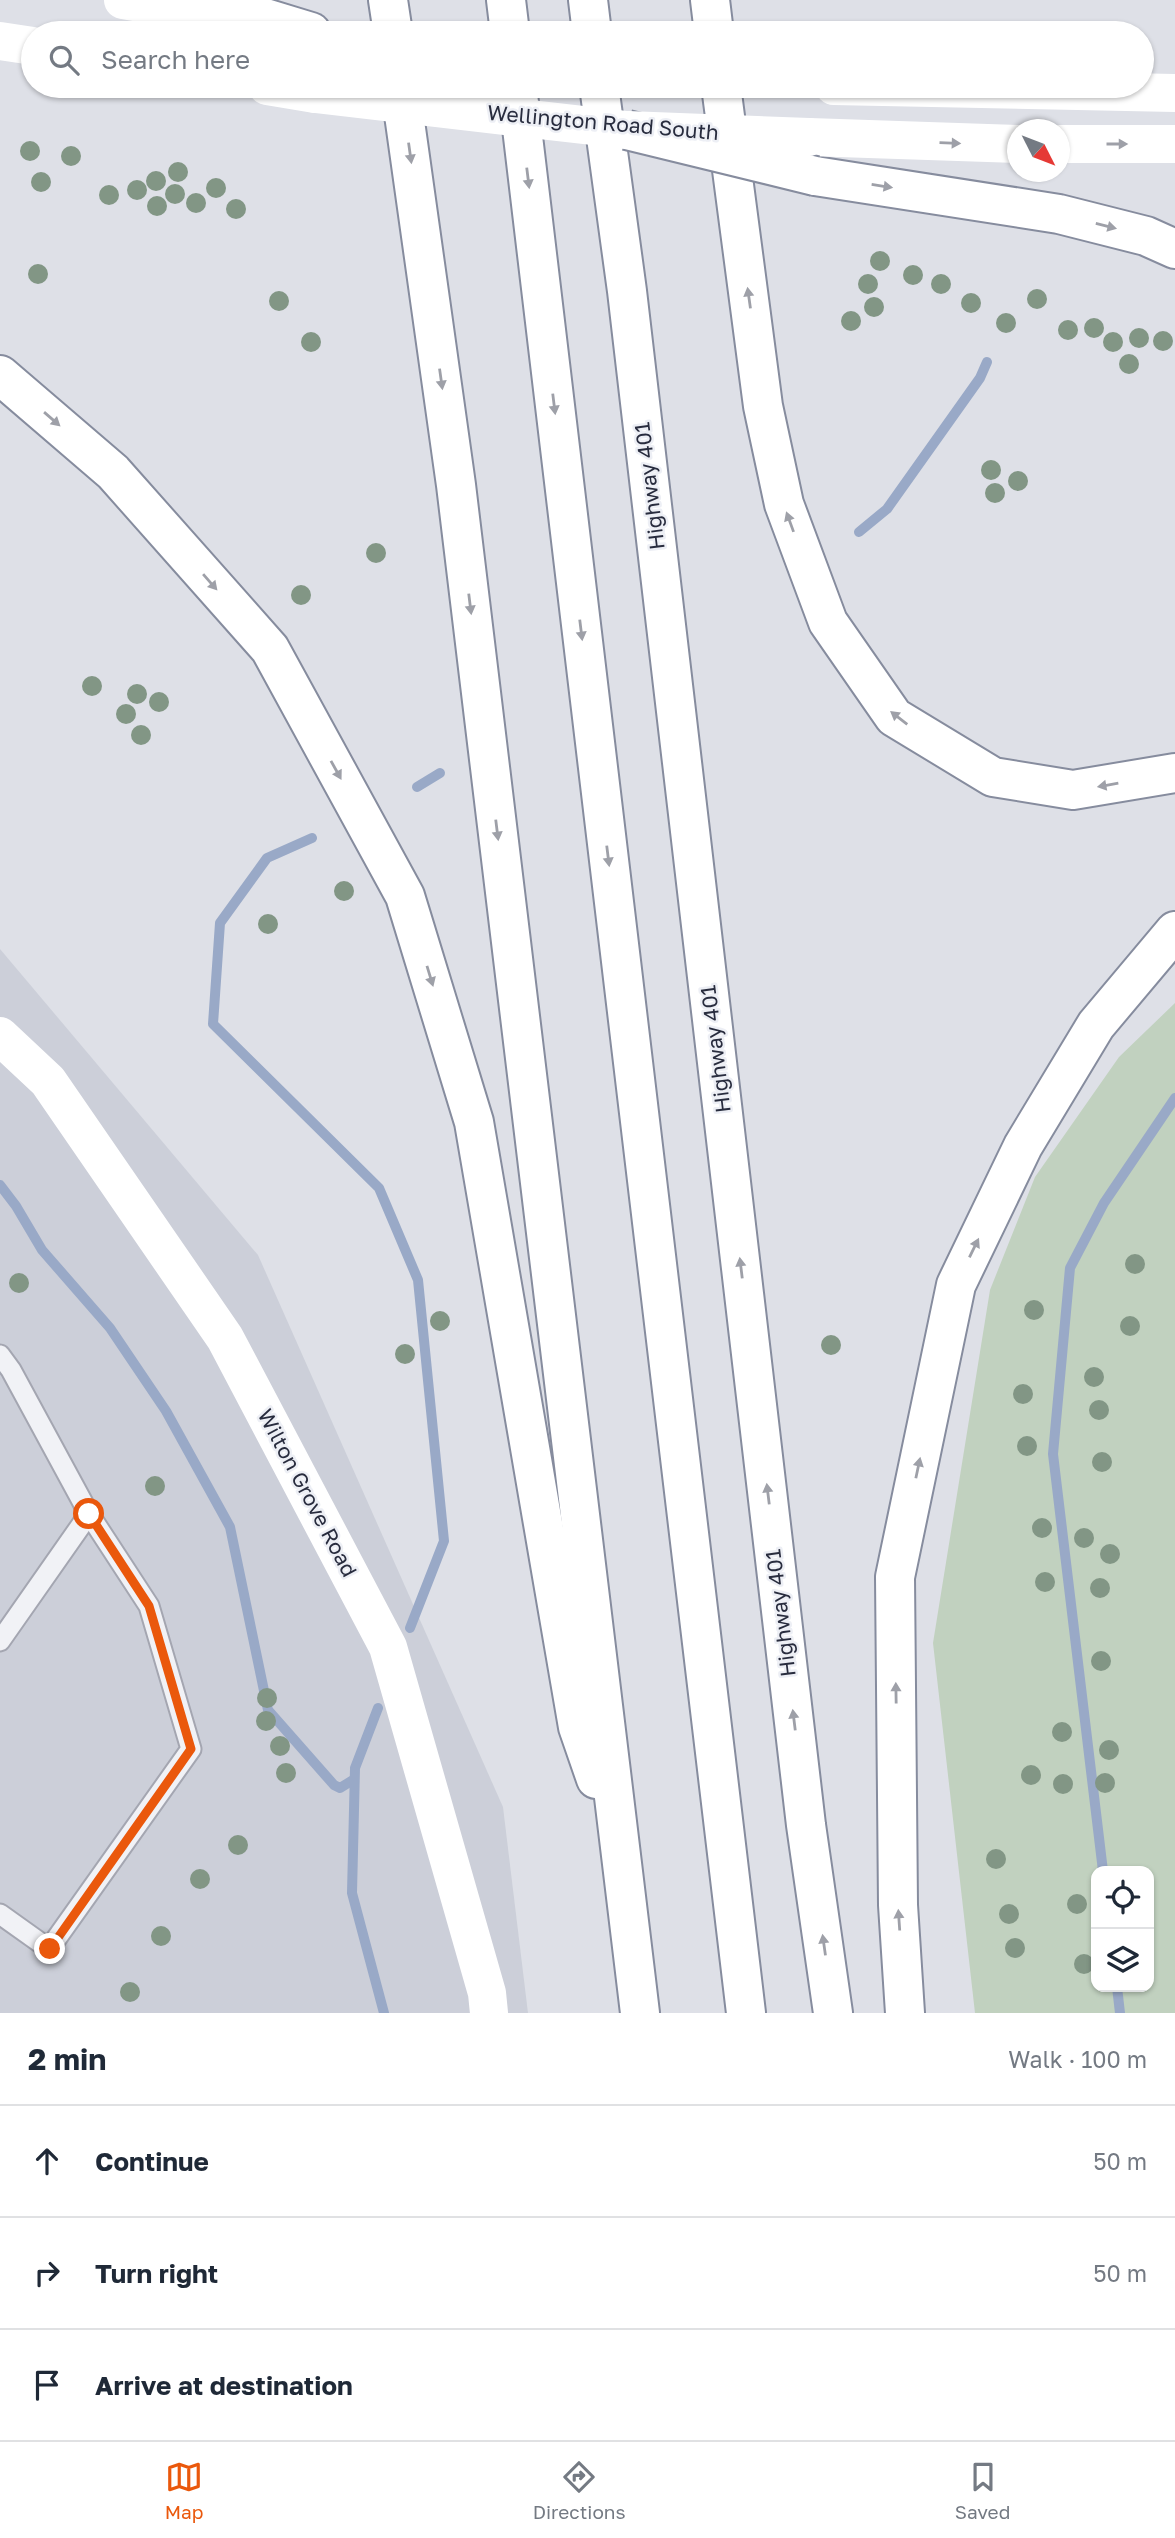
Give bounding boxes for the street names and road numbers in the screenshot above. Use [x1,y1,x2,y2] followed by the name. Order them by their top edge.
[486,99,720,145] street label: Wellington Road South
[628,421,670,551] street label: Highway 401
[694,984,736,1114] street label: Highway 401
[253,1404,363,1581] street label: Wilton Grove Road
[759,1548,801,1678] street label: Highway 401

